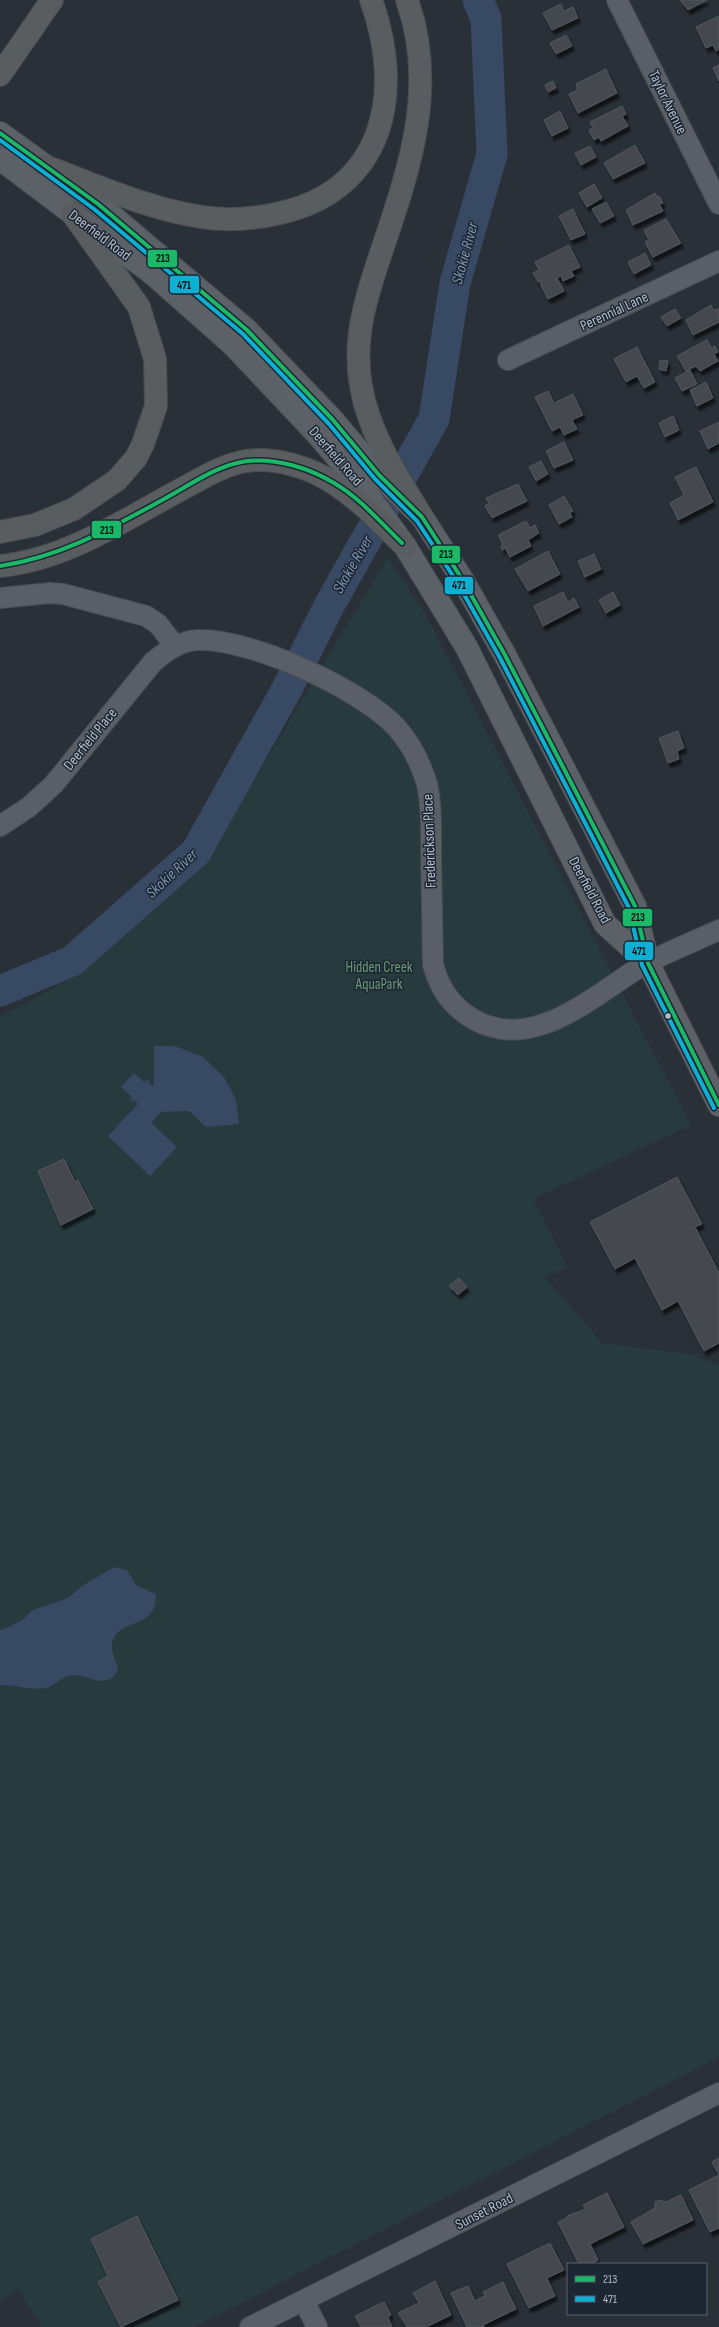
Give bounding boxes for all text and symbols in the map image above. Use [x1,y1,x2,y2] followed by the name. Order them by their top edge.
[644,67,691,137] street label: Taylor Avenue
[65,206,135,265] street label: Deerfield Road
[448,220,483,286] water label: Skokie River
[147,249,178,268] line badge: 213
[156,252,170,265] text: 213
[169,275,200,294] line badge: 471
[177,279,192,292] text: 471
[577,287,651,335] street label: Perennial Lane
[305,423,367,490] street label: Deerfield Road
[91,520,122,539] line badge: 213
[100,524,114,537] text: 213
[329,532,378,597] water label: Skokie River
[431,545,461,564] line badge: 213
[439,548,453,561] text: 213
[444,576,474,595] line badge: 471
[452,579,467,592] text: 471
[59,704,121,774] street label: Deerfield Place
[418,794,441,888] street label: Frederickson Place
[142,845,202,903] water label: Skokie River
[564,854,615,927] street label: Deerfield Road
[622,908,653,927] line badge: 213
[631,911,645,924] text: 213
[624,941,654,961] line badge: 471
[632,945,647,958] text: 471
[346,958,413,994] park label: Hidden Creek AquaPark
[663,1011,673,1021] unlabelled marker
[452,2189,516,2234] street label: Sunset Road
[567,2263,707,2315] legend
[603,2272,617,2287] text: 213
[603,2292,618,2307] text: 471

